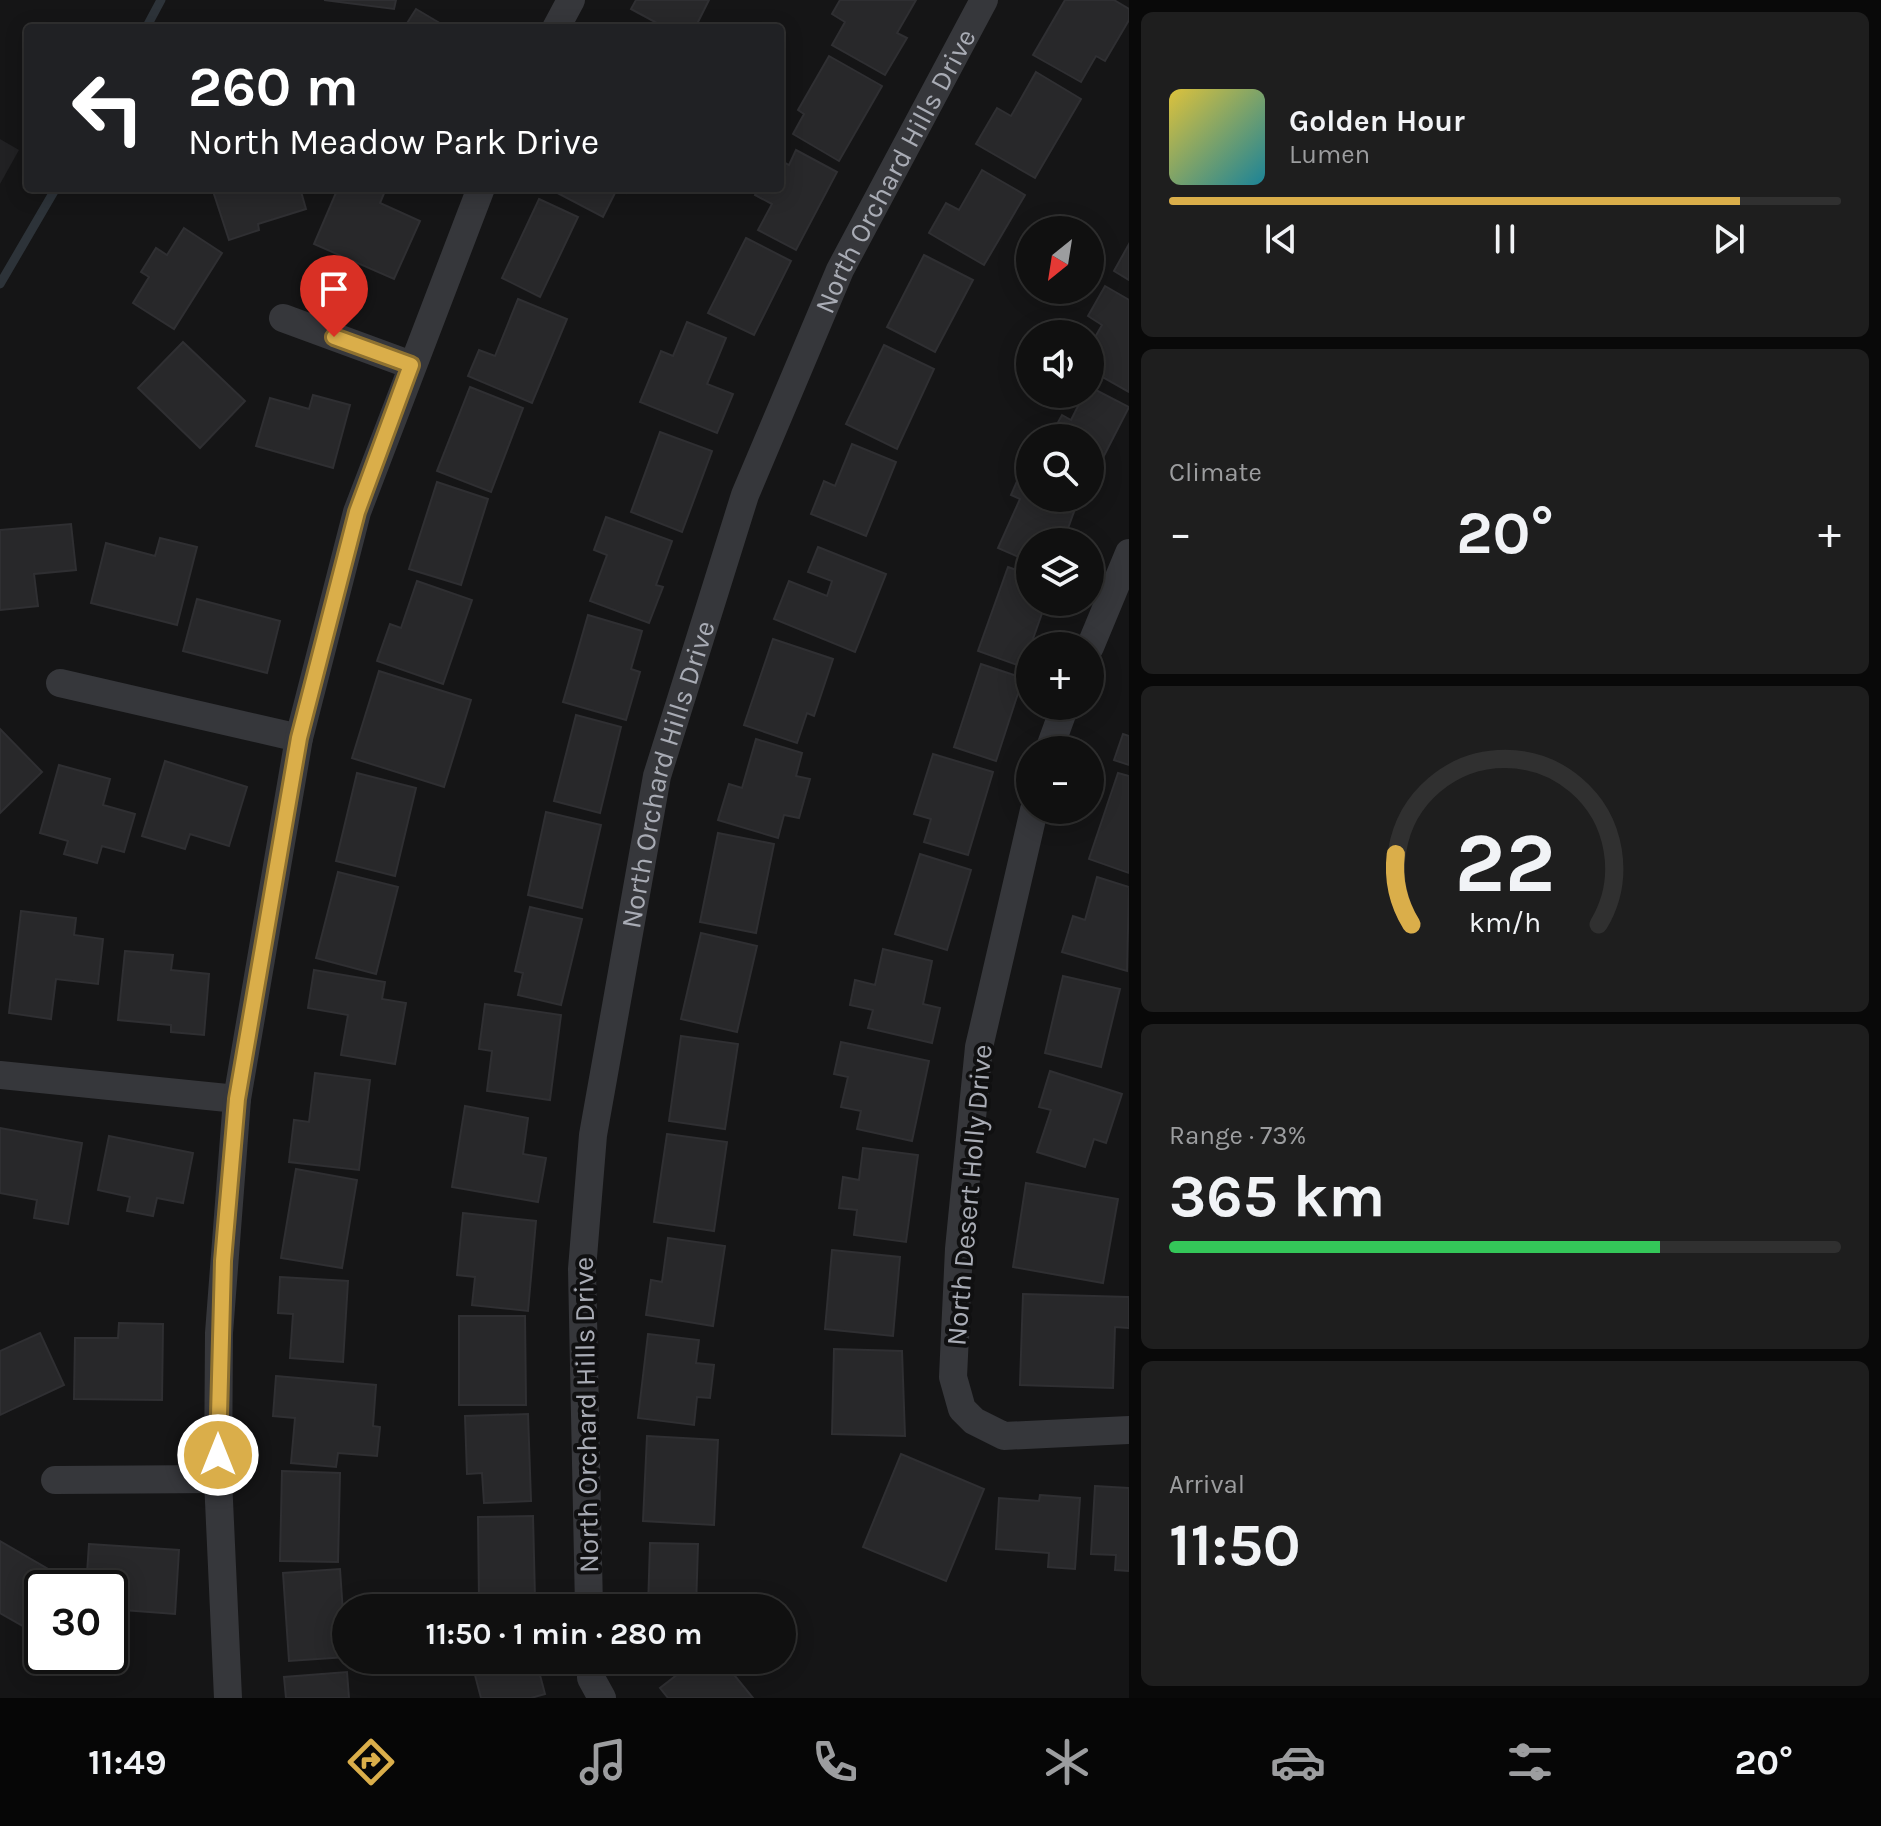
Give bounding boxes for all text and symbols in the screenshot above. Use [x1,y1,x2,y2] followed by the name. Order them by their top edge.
[807,23,982,318] street label: North Orchard Hills Drive
[188,54,359,119] text: 260 m
[56,56,160,160] icon: left
[1289,103,1465,139] text: Golden Hour
[188,121,599,163] text: North Meadow Park Drive
[1289,139,1370,170] text: Lumen
[1016,216,1104,304] north arrow
[1016,216,1104,824] map controls
[1259,217,1303,261] icon: previous
[1483,217,1527,261] icon: pause
[1707,217,1751,261] icon: next
[300,255,368,337] pin
[312,267,356,311] icon: arrive
[1016,320,1104,408] button: sound
[1016,424,1104,512] button: search
[1169,457,1262,488] text: Climate
[1456,498,1554,568] text: 20°
[1169,508,1192,559] text: −
[1818,508,1841,559] text: +
[1016,528,1104,616] button: layers
[614,616,721,931] street label: North Orchard Hills Drive
[1016,632,1104,720] button: +
[1016,736,1104,824] button: −
[1455,815,1555,912] text: 22
[1469,906,1541,939] text: km/h
[939,1043,999,1347] street label: North Desert Holly Drive
[1169,1120,1306,1151] text: Range · 73%
[1169,1161,1385,1231] text: 365 km
[567,1257,605,1573] street label: North Orchard Hills Drive
[176,1413,260,1497] position arrow
[1169,1469,1245,1500] text: Arrival
[1169,1510,1301,1580] text: 11:50
[24,1570,128,1674] speed limit sign: 30
[425,1616,703,1652] text: 11:50 · 1 min · 280 m
[343,1734,399,1790] icon: directions
[575,1734,631,1790] icon: music
[807,1734,863,1790] icon: phone
[1039,1734,1095,1790] icon: climate
[1270,1734,1326,1790] icon: car
[1502,1734,1558,1790] icon: filters
[88,1741,167,1783] text: 11:49
[1734,1741,1793,1783] text: 20°

